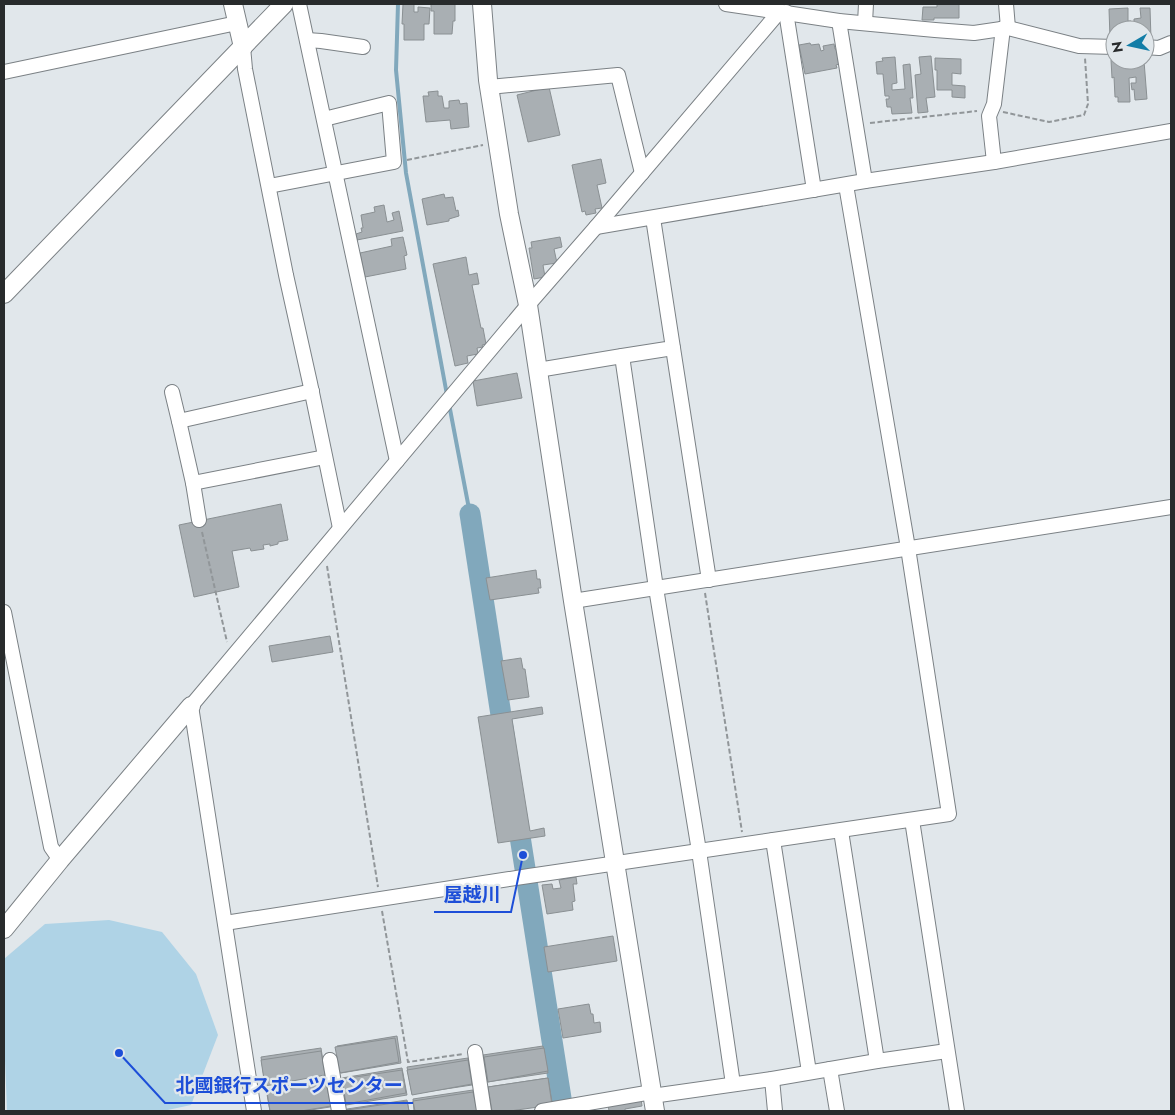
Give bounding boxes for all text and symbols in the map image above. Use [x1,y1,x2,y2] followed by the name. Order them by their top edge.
[1105,20,1155,70] north arrow
[1106,40,1128,54] text: N
[434,878,511,912] callout: 屋越川
[443,881,501,908] text: 屋越川
[165,1069,413,1103] callout: 北國銀行スポーツセンター
[175,1072,403,1099] text: 北國銀行スポーツセンター

